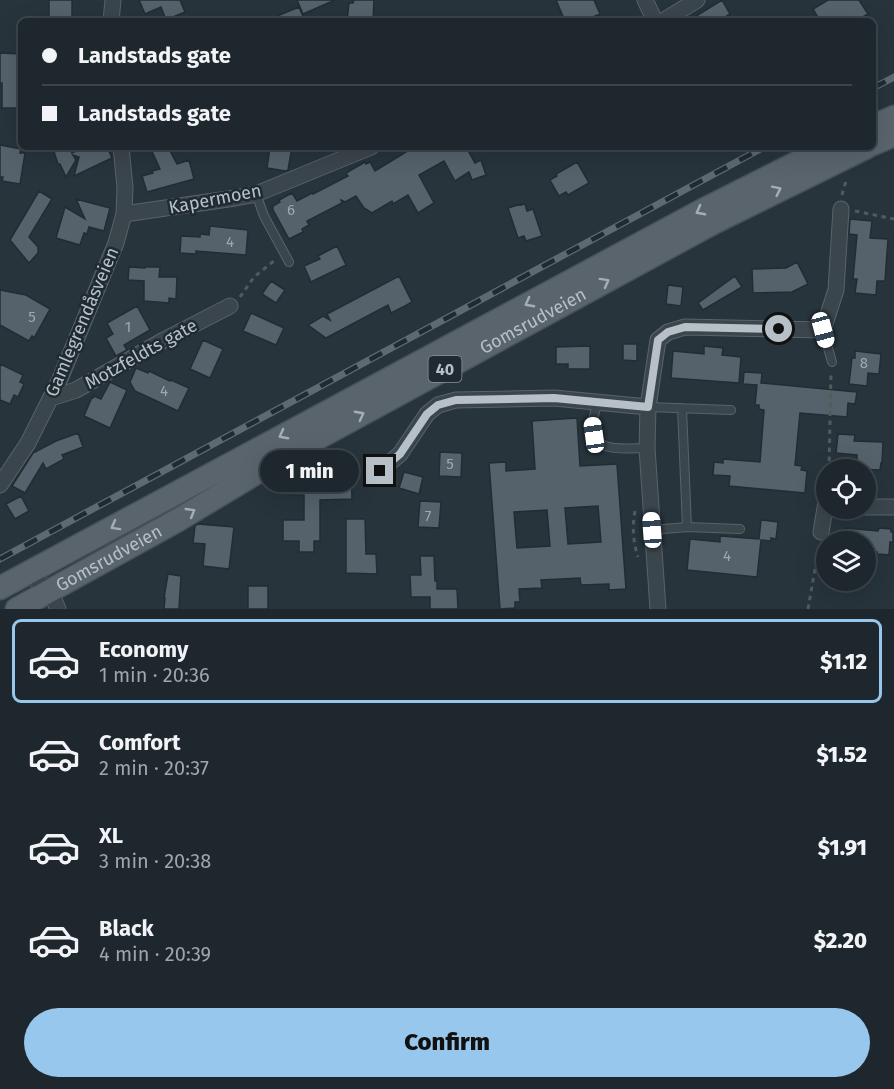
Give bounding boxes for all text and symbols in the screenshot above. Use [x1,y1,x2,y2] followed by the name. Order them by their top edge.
[78,42,231,69] text: Landstads gate
[78,100,231,127] text: Landstads gate
[167,179,263,219] street label: Kapermoen
[771,186,782,198] one-way arrow
[287,201,295,219] house number: 6
[696,204,707,215] one-way arrow
[226,233,234,251] house number: 4
[41,244,123,400] street label: Gamlegrendåsveien
[599,278,609,289] one-way arrow
[476,283,590,359] street label: Gomsrudveien
[524,296,535,307] one-way arrow
[28,308,36,326] house number: 5
[810,310,836,350] car
[81,314,201,394] street label: Motzfeldts gate
[765,315,792,342] route start
[125,318,131,336] house number: 1
[860,354,868,372] house number: 8
[428,356,462,382] road number: 40
[160,382,168,400] house number: 4
[354,411,364,422] one-way arrow
[583,416,605,454] car
[279,428,289,439] one-way arrow
[260,450,359,492] callout: 1 min
[446,455,454,473] house number: 5
[366,457,393,484] route end
[286,459,333,483] text: 1 min
[816,459,876,591] map controls
[816,459,876,519] button: locate
[425,507,432,525] house number: 7
[185,508,195,520] one-way arrow
[642,511,662,549] car
[110,519,121,530] one-way arrow
[52,520,166,596] street label: Gomsrudveien
[816,531,876,591] button: layers
[723,547,731,565] house number: 4
[27,634,81,688] icon: car
[99,636,188,663] text: Economy
[820,648,867,675] text: $1.12
[99,663,210,687] text: 1 min · 20:36
[27,727,81,781] icon: car
[99,729,180,756] text: Comfort
[817,741,867,768] text: $1.52
[99,756,209,780] text: 2 min · 20:37
[27,820,81,874] icon: car
[99,822,123,849] text: XL
[818,834,867,861] text: $1.91
[99,849,211,873] text: 3 min · 20:38
[27,913,81,967] icon: car
[99,915,154,942] text: Black
[814,927,867,954] text: $2.20
[99,942,211,966] text: 4 min · 20:39
[24,1008,870,1077] button: Confirm

